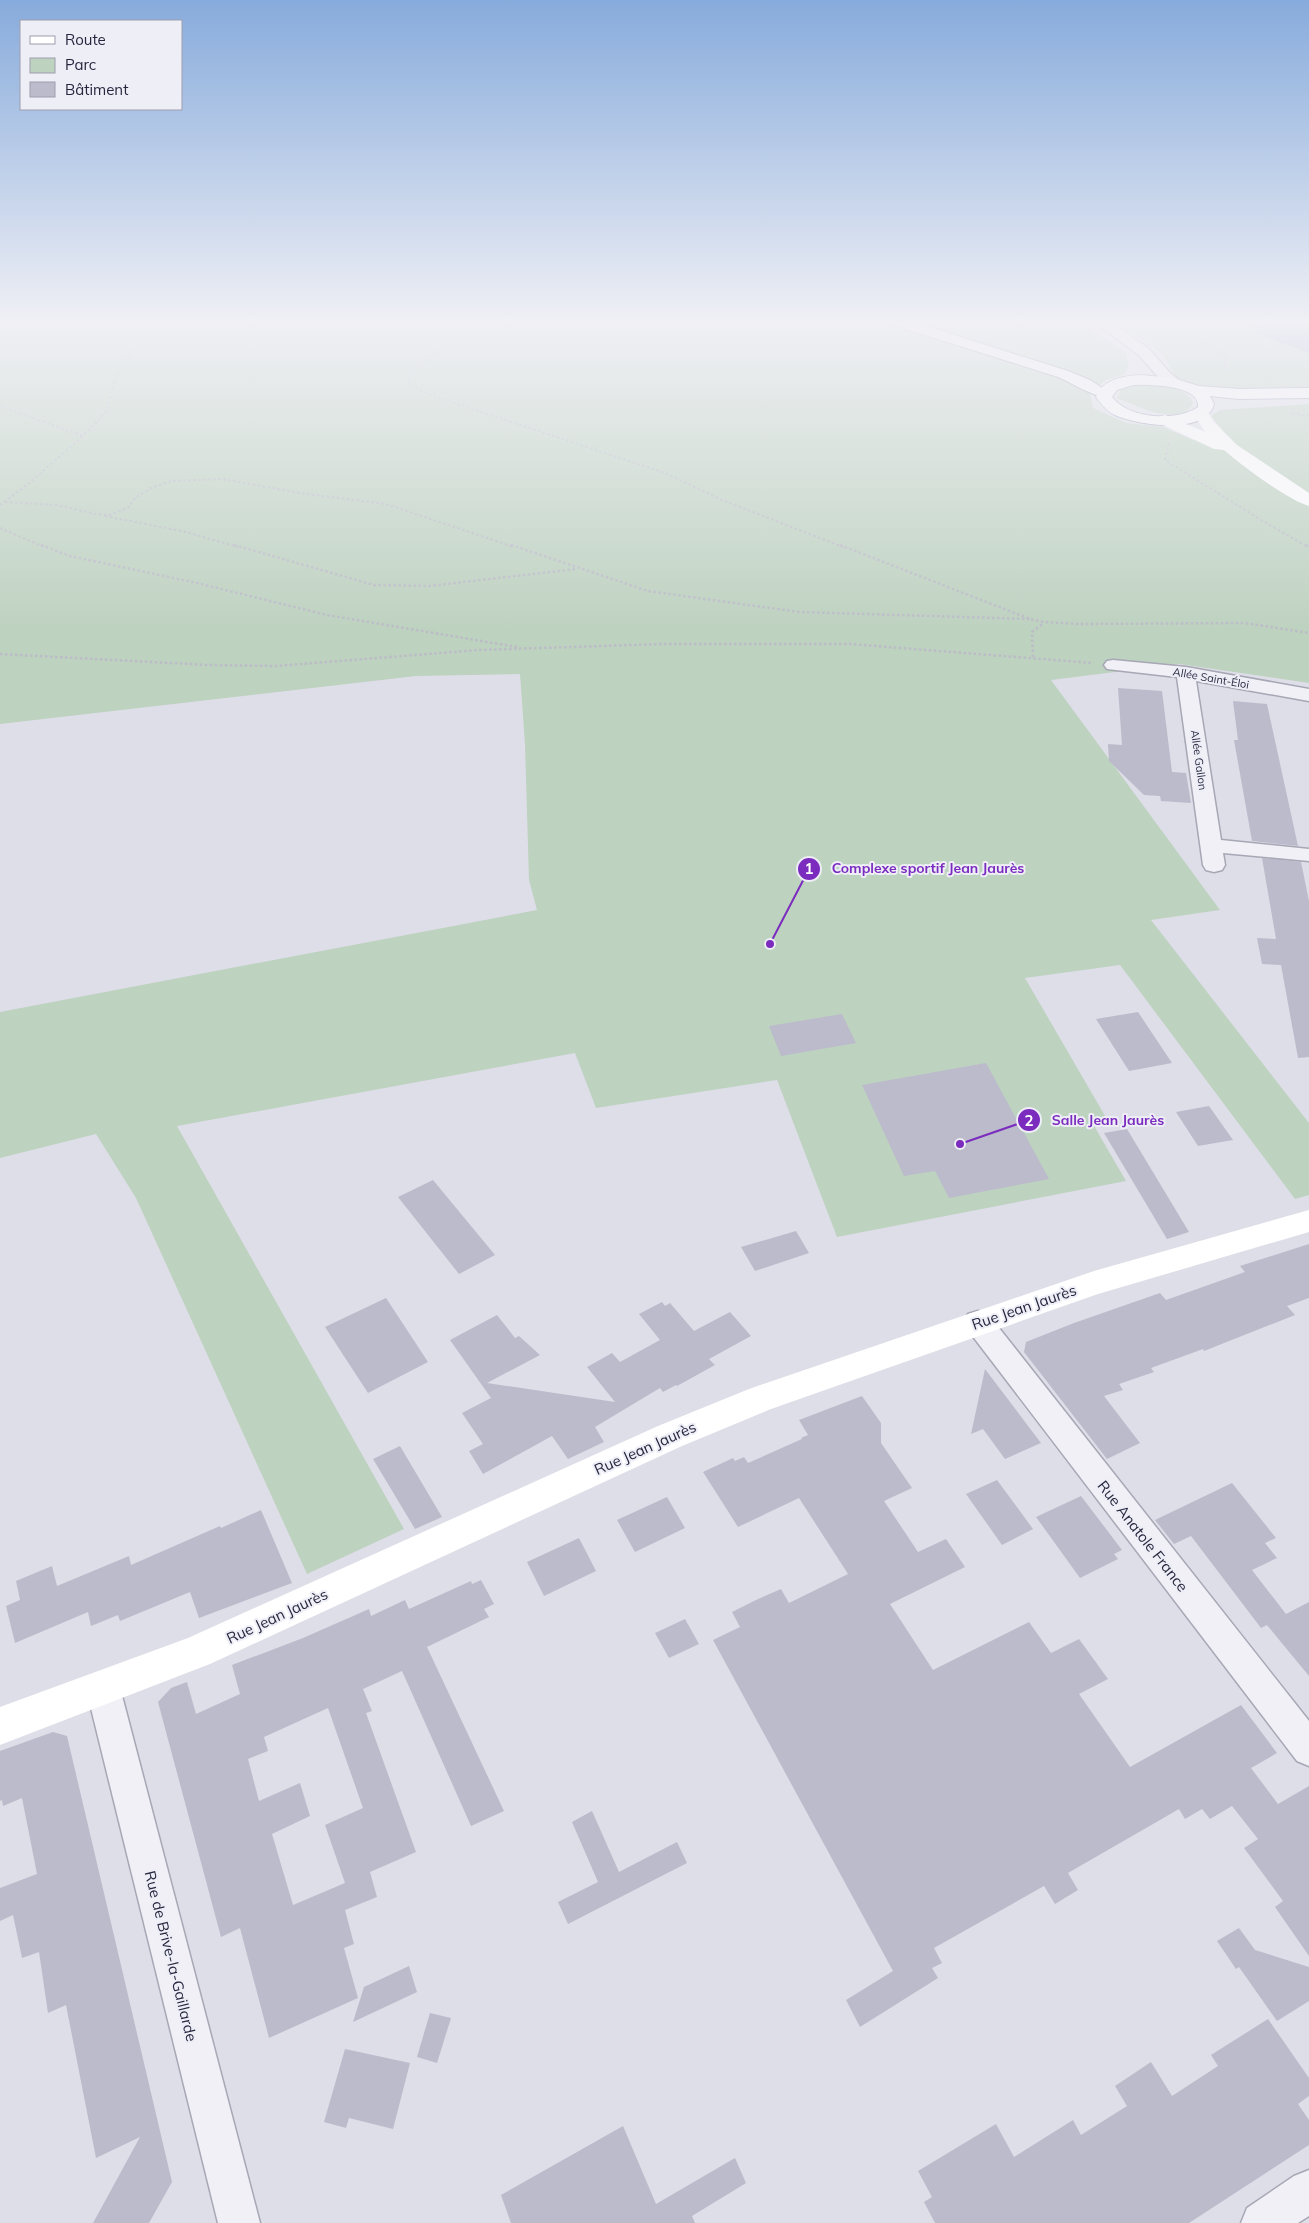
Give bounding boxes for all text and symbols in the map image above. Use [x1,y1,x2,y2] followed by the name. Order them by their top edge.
[20,20,182,110] legend
[65,30,106,49] text: Route
[65,55,96,74] text: Parc
[65,80,128,99] text: Bâtiment
[1172,664,1250,692] street label: Allée Saint-Éloi
[1188,729,1210,791] street label: Allée Gallon
[797,854,1034,883] callout: Complexe sportif Jean Jaurès
[804,859,814,878] text: 1
[832,859,1024,877] text: Complexe sportif Jean Jaurès
[1017,1106,1174,1135] callout: Salle Jean Jaurès
[1024,1111,1034,1130] text: 2
[1052,1111,1164,1129] text: Salle Jean Jaurès
[969,1280,1079,1334] street label: Rue Jean Jaurès
[591,1417,699,1479] street label: Rue Jean Jaurès
[1094,1476,1192,1596] street label: Rue Anatole France
[223,1584,331,1648] street label: Rue Jean Jaurès
[141,1869,201,2043] street label: Rue de Brive-la-Gaillarde

